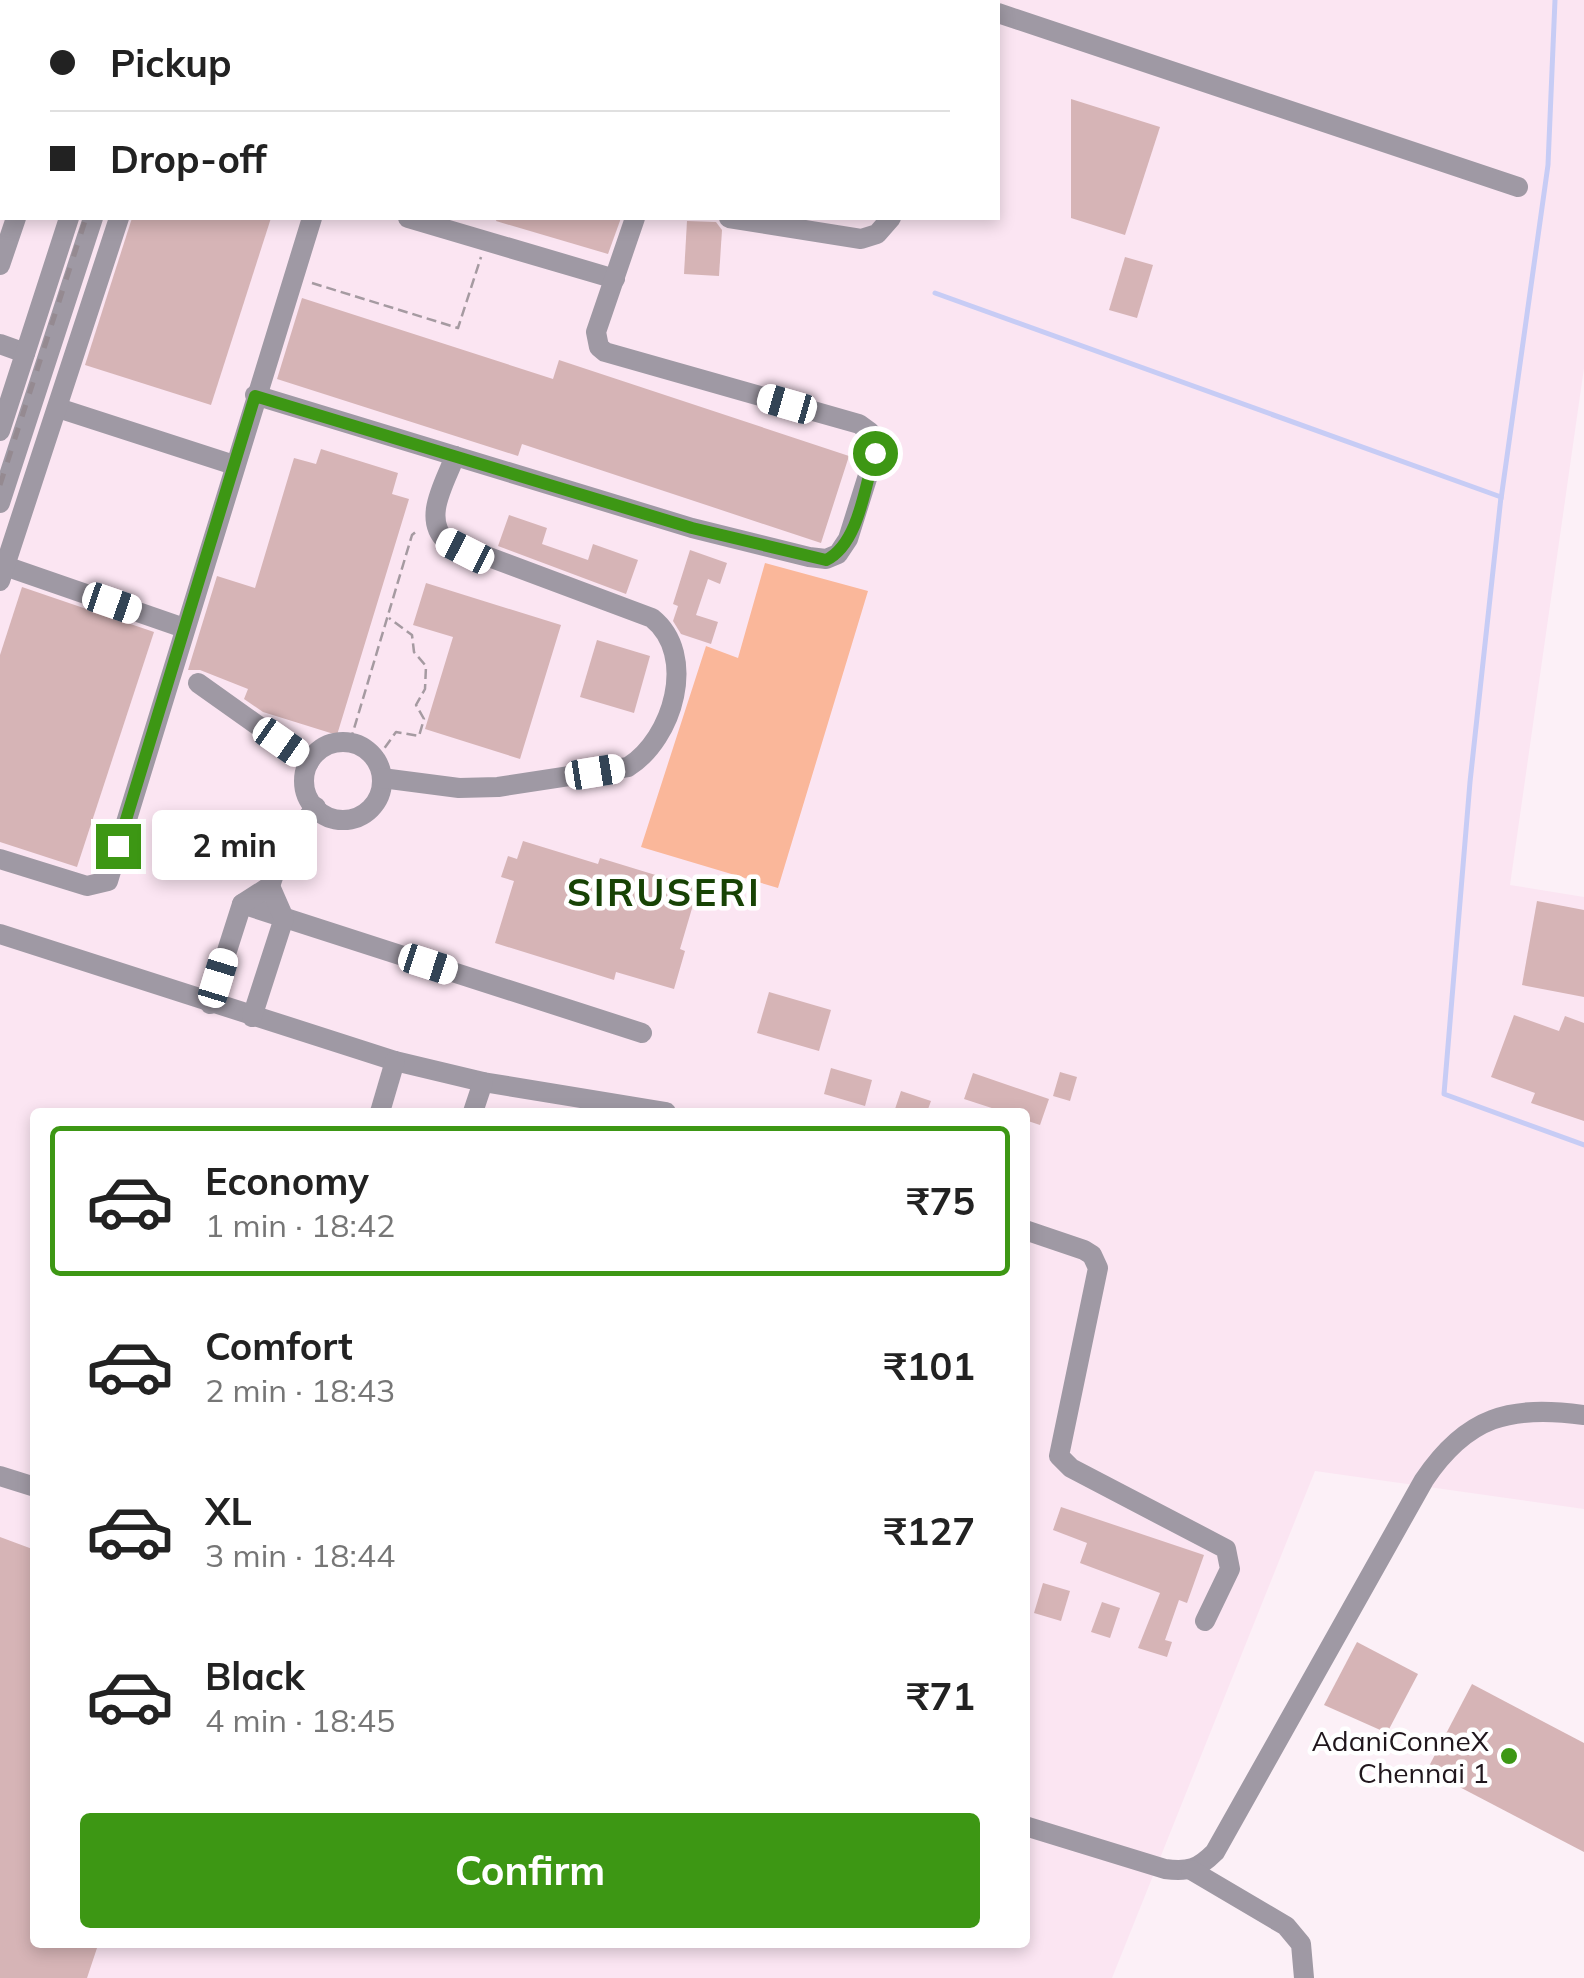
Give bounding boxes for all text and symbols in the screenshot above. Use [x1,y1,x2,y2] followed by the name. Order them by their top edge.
[110,39,232,87] text: Pickup
[110,135,267,183] text: Drop-off
[754,381,820,427] car
[853,431,898,476] route start
[431,524,499,578] car
[79,579,145,627] car
[248,713,314,771] car
[563,752,627,792] car
[153,811,318,881] callout: 2 min
[96,824,141,869] route end
[192,825,277,865] text: 2 min
[567,868,761,916] district label: SIRUSERI
[395,940,461,988] car
[195,945,241,1011] car
[85,1156,175,1246] icon: car
[205,1157,369,1205] text: Economy
[907,1177,975,1225] text: ₹75
[205,1205,395,1245] text: 1 min · 18:42
[85,1321,175,1411] icon: car
[205,1322,353,1370] text: Comfort
[884,1342,975,1390] text: ₹101
[205,1370,395,1410] text: 2 min · 18:43
[85,1486,175,1576] icon: car
[205,1487,252,1535] text: XL
[884,1507,975,1555] text: ₹127
[205,1535,395,1575] text: 3 min · 18:44
[85,1651,175,1741] icon: car
[205,1652,305,1700] text: Black
[907,1672,975,1720] text: ₹71
[205,1700,395,1740] text: 4 min · 18:45
[1311,1723,1489,1790] place label: AdaniConneX Chennai 1
[1498,1745,1520,1767] marker: AdaniConneX Chennai 1
[80,1813,980,1928] button: Confirm

